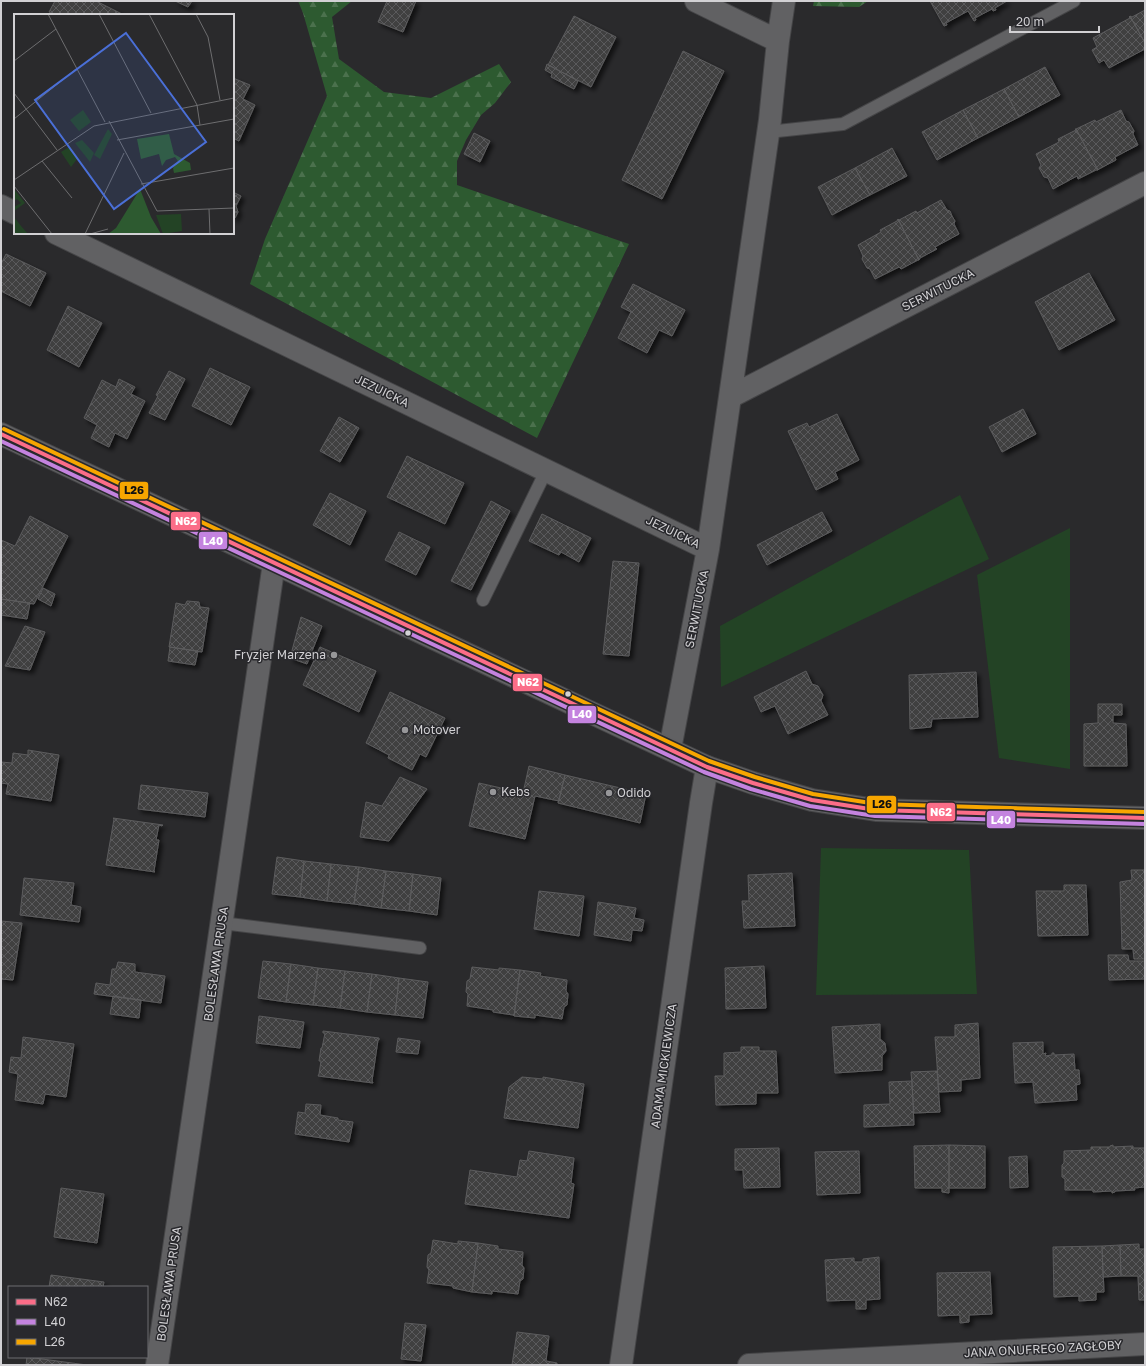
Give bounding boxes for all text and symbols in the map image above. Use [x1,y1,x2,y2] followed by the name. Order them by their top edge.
[1010,8,1099,34] scale bar
[14,14,234,234] inset map
[1016,14,1044,29] text: 20 m
[899,265,977,314] street label: SERWITUCKA
[353,371,412,410] street label: JEZUICKA
[119,481,149,500] line badge: L26
[124,483,144,496] text: L26
[170,511,201,531] line badge: N62
[644,512,703,551] street label: JEZUICKA
[175,514,197,527] text: N62
[198,531,228,550] line badge: L40
[203,534,223,547] text: L40
[682,569,711,649] street label: SERWITUCKA
[403,628,413,638] unlabelled marker
[234,647,326,662] place label: Fryzjer Marzena
[329,650,339,660] marker: Fryzjer Marzena
[512,673,543,692] line badge: N62
[517,675,539,688] text: N62
[563,689,573,699] unlabelled marker
[567,705,597,724] line badge: L40
[572,707,592,720] text: L40
[413,722,461,737] place label: Motover
[400,725,410,735] marker: Motover
[501,784,530,799] place label: Kebs
[617,785,651,800] place label: Odido
[488,787,498,797] marker: Kebs
[604,788,614,798] marker: Odido
[866,795,897,814] line badge: L26
[872,797,892,810] text: L26
[926,802,956,822] line badge: N62
[930,805,952,818] text: N62
[986,810,1016,829] line badge: L40
[991,813,1011,826] text: L40
[200,906,231,1022] street label: BOLESŁAWA PRUSA
[647,1003,680,1129] street label: ADAMA MICKIEWICZA
[153,1226,184,1342] street label: BOLESŁAWA PRUSA
[8,1286,148,1358] legend
[44,1294,67,1309] text: N62
[44,1314,66,1329] text: L40
[44,1334,65,1349] text: L26
[964,1337,1123,1360] street label: JANA ONUFREGO ZAGŁOBY

